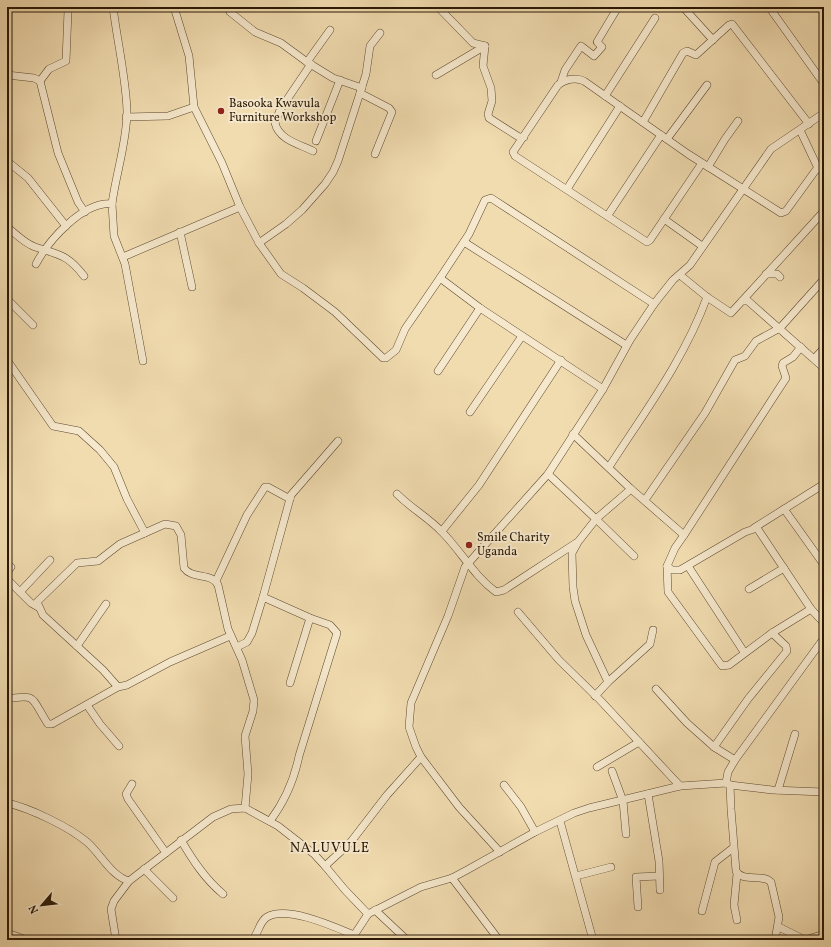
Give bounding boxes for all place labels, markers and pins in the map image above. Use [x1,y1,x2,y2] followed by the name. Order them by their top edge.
[229,96,336,126] place label: Basooka Kwavula Furniture Workshop
[216,106,226,116] marker: Basooka Kwavula Furniture Workshop
[477,530,550,560] place label: Smile Charity Uganda
[464,540,474,550] marker: Smile Charity Uganda

